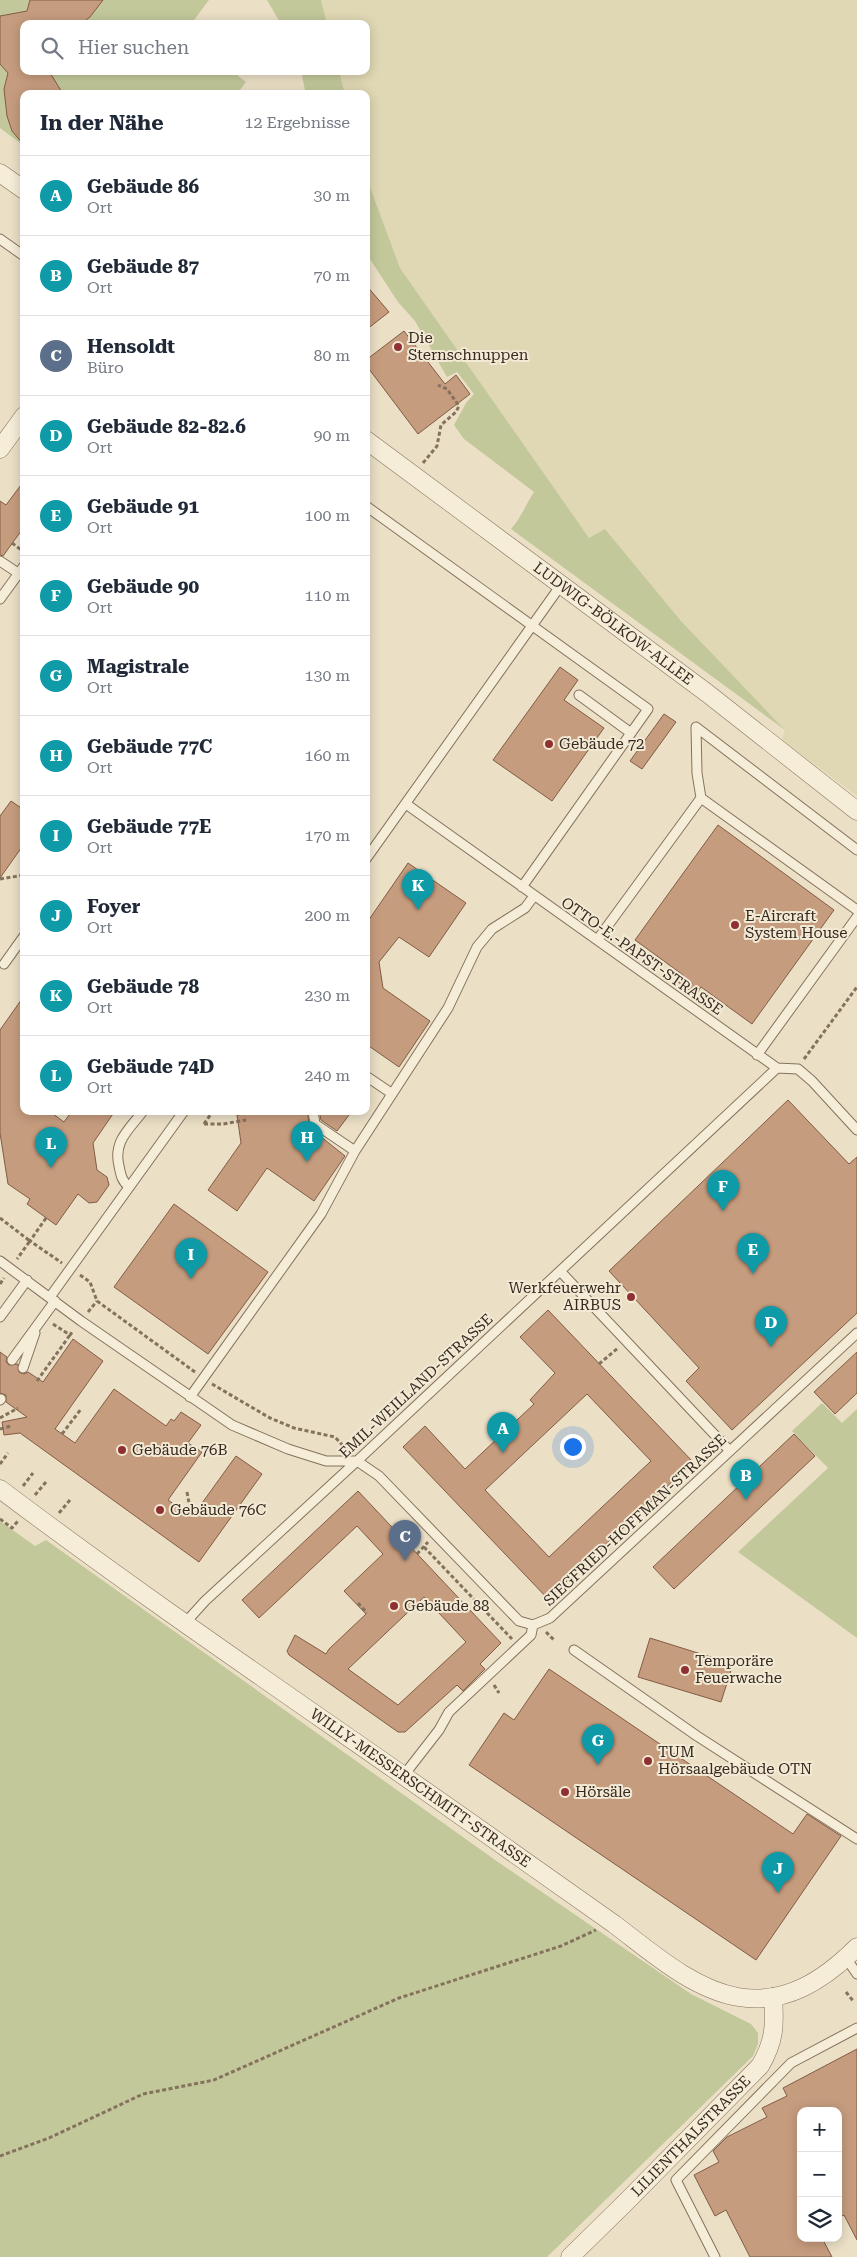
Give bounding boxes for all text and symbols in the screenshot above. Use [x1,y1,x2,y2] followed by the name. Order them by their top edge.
[20,20,370,75] search box
[38,34,66,62] icon: search
[78,36,189,59] text: Hier suchen
[40,111,163,135] text: In der Nähe
[244,113,350,132] text: 12 Ergebnisse
[87,175,199,198] text: Gebäude 86
[50,186,62,205] text: A
[313,186,350,205] text: 30 m
[87,198,113,217] text: Ort
[87,255,199,278] text: Gebäude 87
[50,266,62,285] text: B
[313,266,350,285] text: 70 m
[87,278,113,297] text: Ort
[408,329,529,364] place label: Die Sternschnuppen
[87,335,175,358] text: Hensoldt
[392,341,404,353] marker: Die Sternschnuppen
[50,346,62,365] text: C
[313,346,350,365] text: 80 m
[87,358,124,377] text: Büro
[87,415,246,438] text: Gebäude 82-82.6
[50,426,62,445] text: D
[313,426,350,445] text: 90 m
[87,438,113,457] text: Ort
[87,495,199,518] text: Gebäude 91
[51,506,61,525] text: E
[304,506,350,525] text: 100 m
[87,518,113,537] text: Ort
[530,558,697,689] street label: LUDWIG-BÖLKOW-ALLEE
[87,575,199,598] text: Gebäude 90
[51,586,61,605] text: F
[304,586,350,605] text: 110 m
[87,598,113,617] text: Ort
[87,655,189,678] text: Magistrale
[50,666,62,685] text: G
[304,666,350,685] text: 130 m
[87,678,113,697] text: Ort
[87,735,212,758] text: Gebäude 77C
[559,735,644,753] place label: Gebäude 72
[543,738,555,750] marker: Gebäude 72
[49,746,63,765] text: H
[304,746,350,765] text: 160 m
[87,758,113,777] text: Ort
[87,815,211,838] text: Gebäude 77E
[53,826,59,845] text: I
[304,826,350,845] text: 170 m
[87,838,113,857] text: Ort
[402,869,434,910] pin: K
[558,893,726,1019] street label: OTTO-E.-PAPST-STRASSE
[87,895,140,918] text: Foyer
[51,906,61,925] text: J
[304,906,350,925] text: 200 m
[745,907,847,942] place label: E-Aircraft System House
[87,918,113,937] text: Ort
[729,919,741,931] marker: E-Aircraft System House
[87,975,199,998] text: Gebäude 78
[50,986,62,1005] text: K
[304,986,350,1005] text: 230 m
[87,998,113,1017] text: Ort
[87,1055,214,1078] text: Gebäude 74D
[51,1066,61,1085] text: L
[304,1066,350,1085] text: 240 m
[87,1078,113,1097] text: Ort
[291,1121,323,1162] pin: H
[35,1127,67,1168] pin: L
[707,1170,739,1211] pin: F
[737,1233,769,1274] pin: E
[175,1238,207,1279] pin: I
[509,1279,621,1314] place label: Werkfeuerwehr AIRBUS
[625,1291,637,1303] marker: Werkfeuerwehr AIRBUS
[755,1306,787,1347] pin: D
[335,1310,497,1462] street label: EMIL-WEILLAND-STRASSE
[487,1412,519,1453] pin: A
[540,1430,730,1610] street label: SIEGFRIED-HOFFMAN-STRASSE
[560,1434,586,1460] your location
[132,1441,227,1459] place label: Gebäude 76B
[116,1444,128,1456] marker: Gebäude 76B
[730,1459,762,1500] pin: B
[170,1501,266,1519] place label: Gebäude 76C
[154,1504,166,1516] marker: Gebäude 76C
[389,1520,421,1561] pin: C
[404,1597,489,1615] place label: Gebäude 88
[388,1600,400,1612] marker: Gebäude 88
[695,1652,782,1687] place label: Temporäre Feuerwache
[679,1664,691,1676] marker: Temporäre Feuerwache
[307,1705,534,1871] street label: WILLY-MESSERSCHMITT-STRASSE
[582,1724,614,1765] pin: G
[658,1743,812,1778] place label: TUM Hörsaalgebäude OTN
[642,1755,654,1767] marker: TUM Hörsaalgebäude OTN
[575,1783,631,1801] place label: Hörsäle
[559,1786,571,1798] marker: Hörsäle
[762,1852,794,1893] pin: J
[627,2072,754,2200] street label: LILIENTHALSTRASSE
[797,2107,842,2242] map controls
[797,2107,842,2152] button: +
[797,2152,842,2197] button: −
[797,2197,842,2242] button: layers

